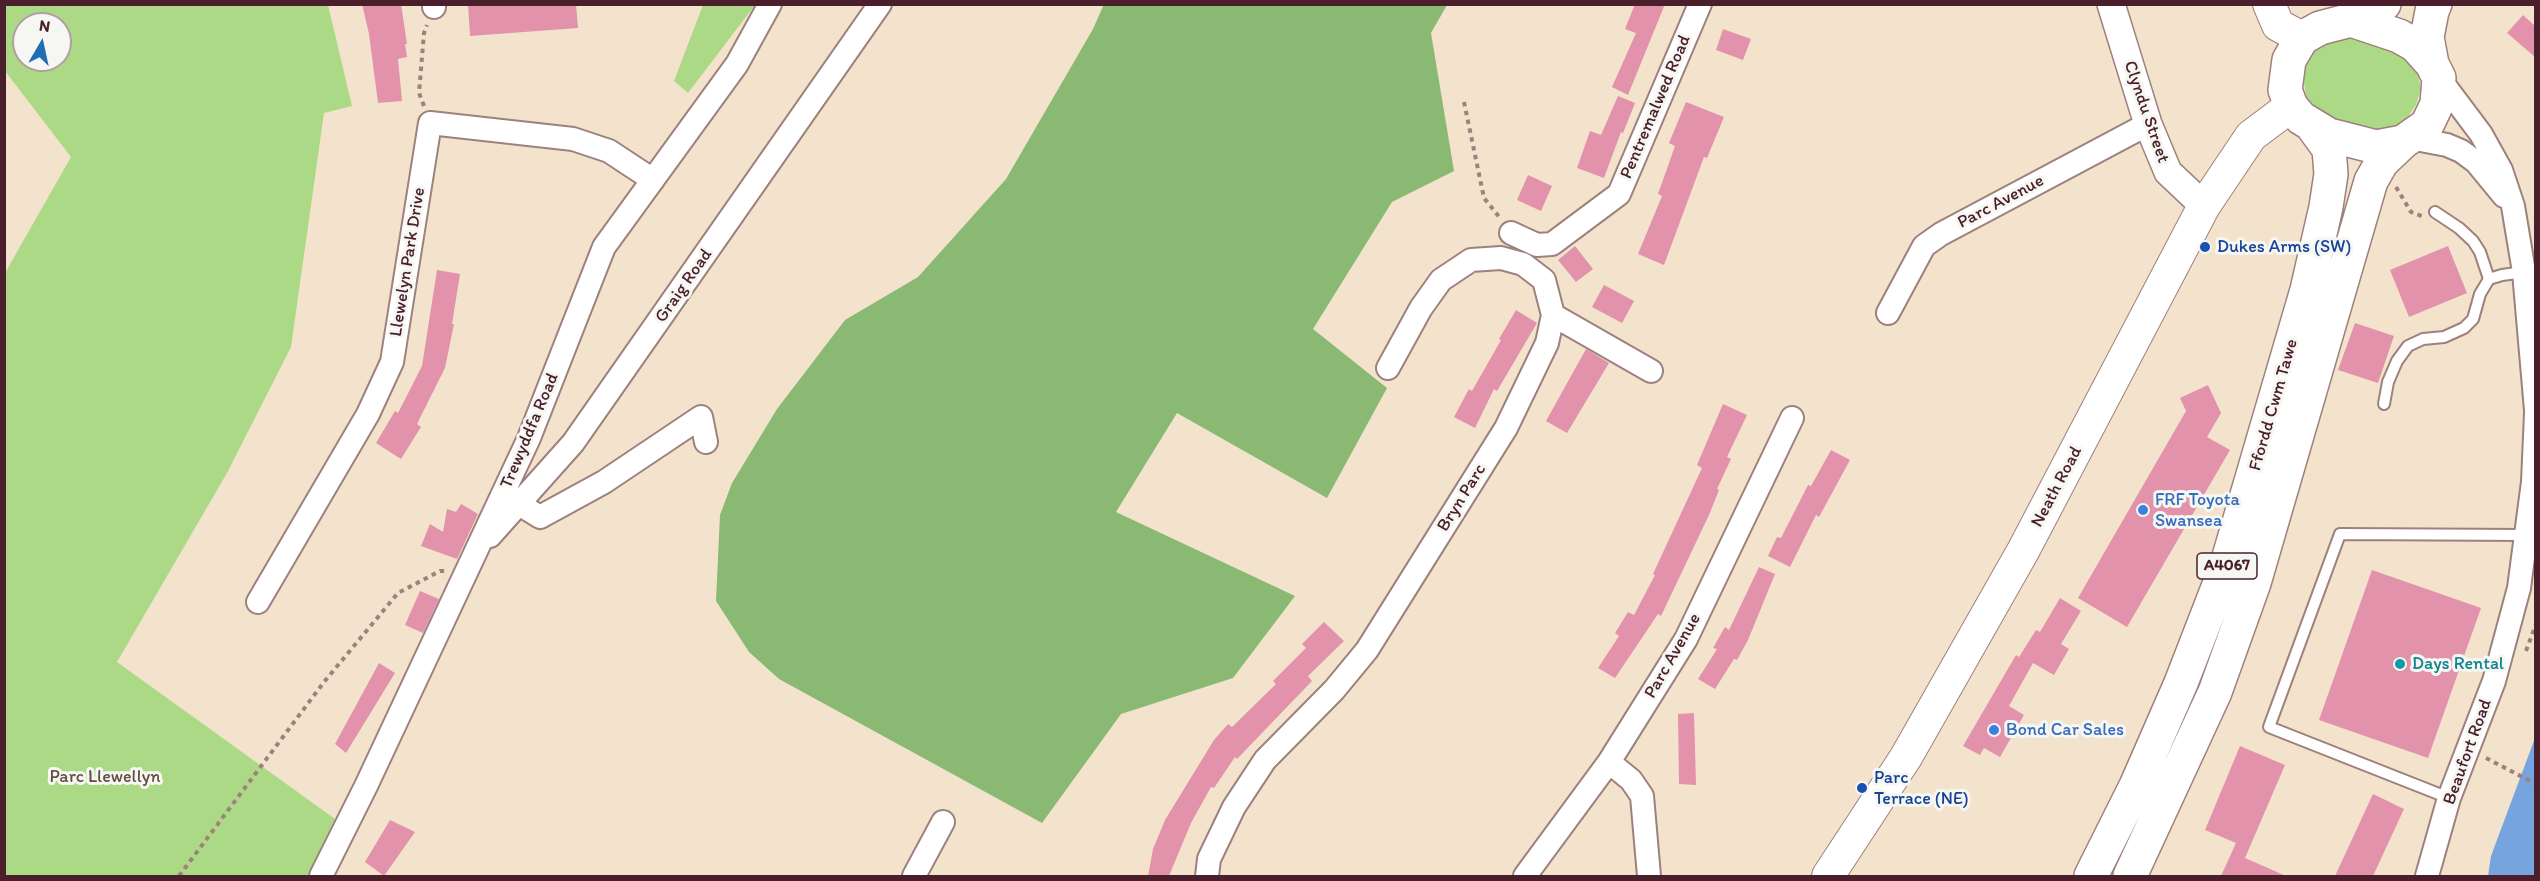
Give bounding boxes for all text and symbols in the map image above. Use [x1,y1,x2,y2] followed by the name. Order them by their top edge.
[12,12,72,72] north arrow
[38,15,51,36] text: N
[1616,32,1696,182] street label: Pentremalwed Road
[2118,58,2174,166] street label: Clyndu Street
[1954,170,2048,234] street label: Parc Avenue
[386,186,430,338] street label: Llewelyn Park Drive
[2217,236,2351,258] place label: Dukes Arms (SW)
[2198,240,2212,254] marker: Dukes Arms (SW)
[651,245,717,327] street label: Graig Road
[2245,337,2303,473] street label: Ffordd Cwm Tawe
[496,370,564,492] street label: Trewyddfa Road
[2027,443,2087,531] street label: Neath Road
[1433,460,1491,536] street label: Bryn Parc
[2155,489,2240,532] place label: FRF Toyota Swansea
[2136,503,2150,517] marker: FRF Toyota Swansea
[2197,553,2257,579] road number: A4067
[1640,610,1706,702] street label: Parc Avenue
[2412,653,2504,675] place label: Days Rental
[2393,657,2407,671] marker: Days Rental
[2439,696,2497,808] street label: Beaufort Road
[2006,719,2124,741] place label: Bond Car Sales
[1987,723,2001,737] marker: Bond Car Sales
[50,766,160,788] park label: Parc Llewellyn
[1874,767,1969,810] place label: Parc Terrace (NE)
[1855,781,1869,795] marker: Parc Terrace (NE)

